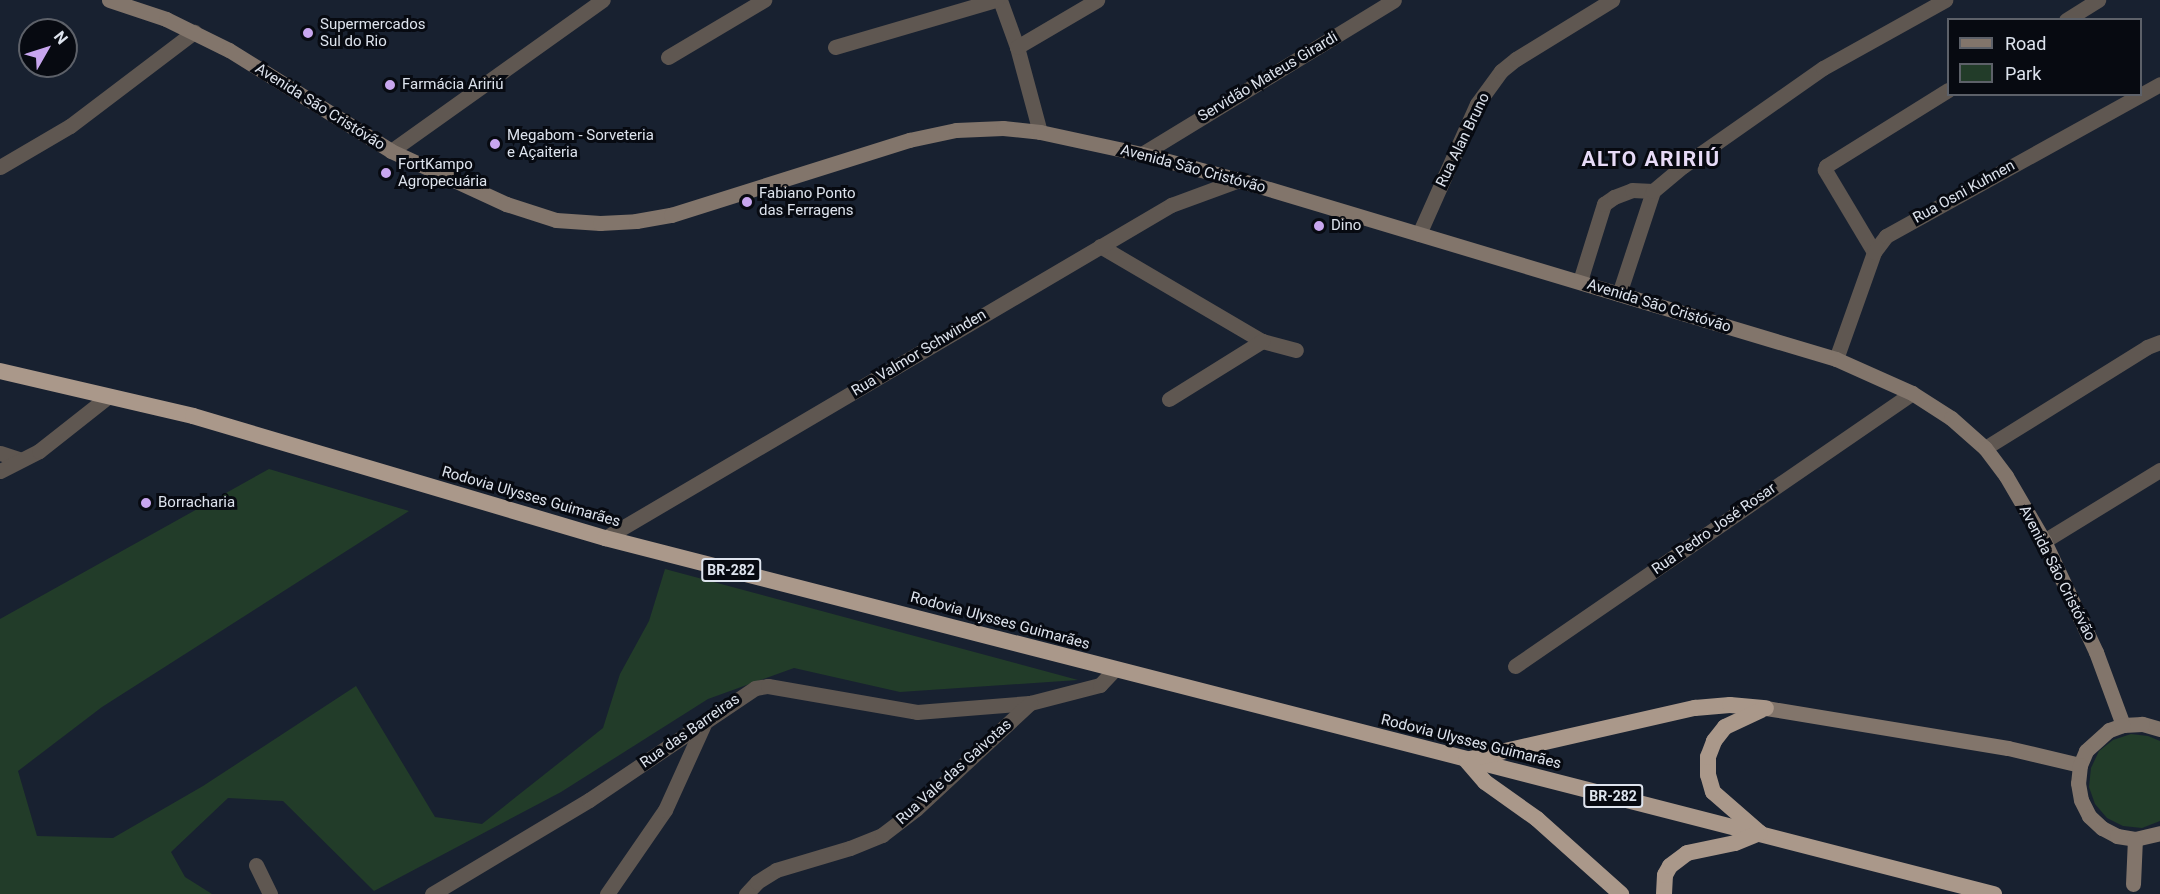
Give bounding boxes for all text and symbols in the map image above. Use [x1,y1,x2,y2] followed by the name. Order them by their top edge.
[320,15,425,50] place label: Supermercados Sul do Rio
[18,18,78,78] north arrow
[1947,18,2142,96] legend
[301,26,315,40] marker: Supermercados Sul do Rio
[50,27,72,48] text: N
[1195,28,1341,126] street label: Servidão Mateus Girardi
[2005,33,2046,54] text: Road
[252,60,388,154] street label: Avenida São Cristóvão
[2005,63,2041,84] text: Park
[402,76,503,94] place label: Farmácia Aririú
[383,78,397,92] marker: Farmácia Aririú
[1432,90,1494,190] street label: Rua Alan Bruno
[507,126,654,161] place label: Megabom - Sorveteria e Açaiteria
[488,137,502,151] marker: Megabom - Sorveteria e Açaiteria
[1118,141,1268,197] street label: Avenida São Cristóvão
[1581,146,1721,172] district label: ALTO ARIRIÚ
[398,155,487,190] place label: FortKampo Agropecuária
[1910,157,2018,227] street label: Rua Osni Kuhnen
[379,166,393,180] marker: FortKampo Agropecuária
[759,184,856,219] place label: Fabiano Ponto das Ferragens
[740,195,754,209] marker: Fabiano Ponto das Ferragens
[1331,217,1361,235] place label: Dino
[1312,219,1326,233] marker: Dino
[1585,276,1733,336] street label: Avenida São Cristóvão
[848,306,990,400] street label: Rua Valmor Schwinden
[440,463,622,531] street label: Rodovia Ulysses Guimarães
[1648,479,1780,579] street label: Rua Pedro José Rosar
[158,494,235,512] place label: Borracharia
[139,496,153,510] marker: Borracharia
[2015,502,2099,644] street label: Avenida São Cristóvão
[701,559,761,581] road number: BR-282
[908,588,1092,654] street label: Rodovia Ulysses Guimarães
[637,690,743,772] street label: Rua das Barreiras
[1379,711,1563,773] street label: Rodovia Ulysses Guimarães
[893,716,1015,828] street label: Rua Vale das Gaivotas
[1583,785,1643,807] road number: BR-282

